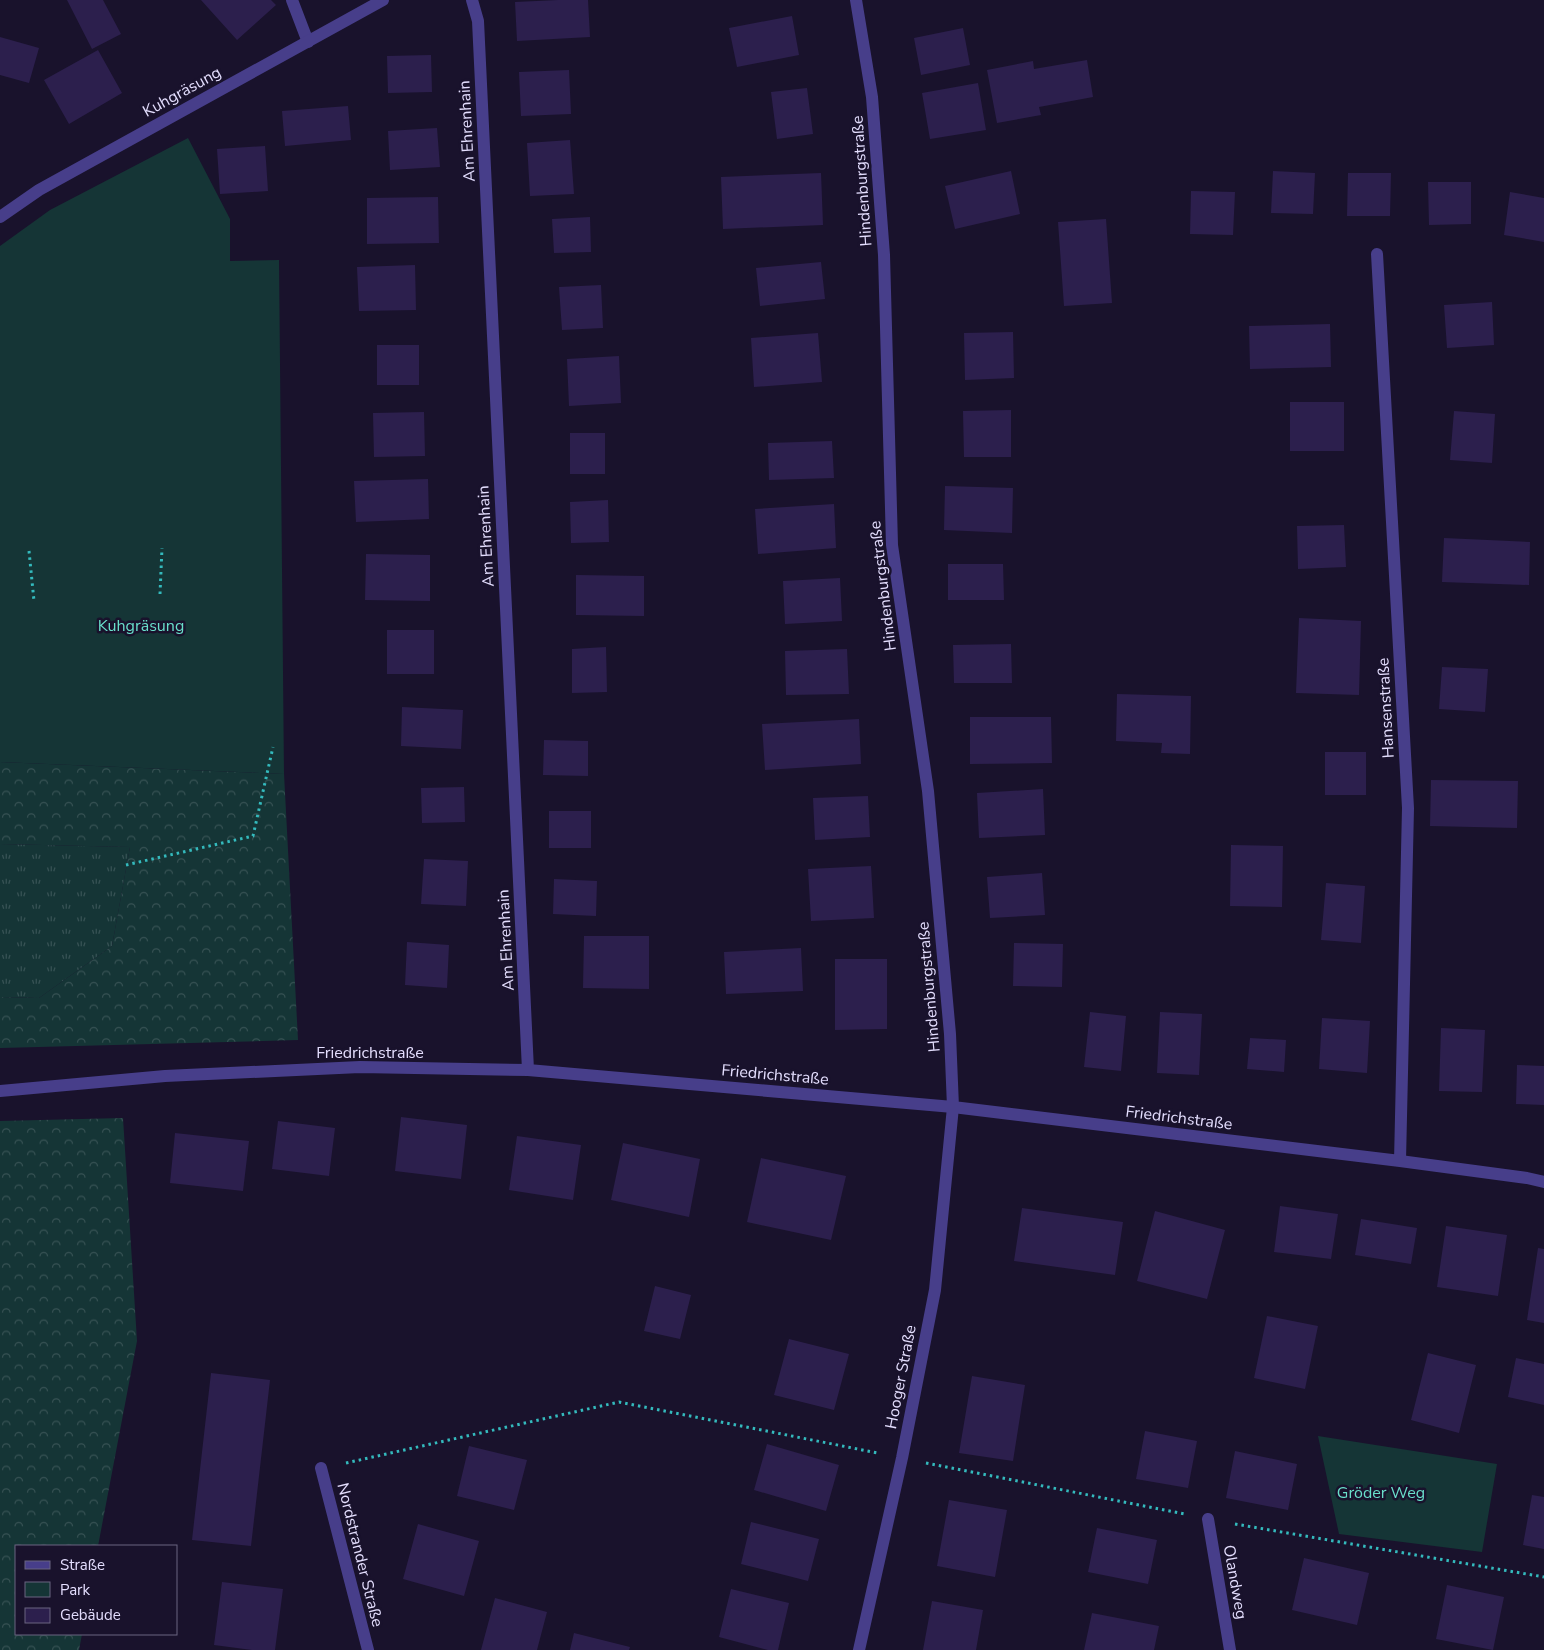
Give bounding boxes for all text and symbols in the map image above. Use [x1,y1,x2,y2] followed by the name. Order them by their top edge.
[139,61,225,123] street label: Kuhgräsung
[453,80,481,182] street label: Am Ehrenhain
[846,115,878,247] street label: Hindenburgstraße
[472,485,500,587] street label: Am Ehrenhain
[864,520,902,652] street label: Hindenburgstraße
[98,615,184,637] park label: Kuhgräsung
[1372,657,1400,759] street label: Hansenstraße
[492,889,520,991] street label: Am Ehrenhain
[912,921,946,1053] street label: Hindenburgstraße
[316,1042,424,1064] street label: Friedrichstraße
[720,1059,830,1091] street label: Friedrichstraße
[1124,1101,1234,1135] street label: Friedrichstraße
[880,1323,922,1431] street label: Hooger Straße
[331,1481,389,1629] street label: Nordstrander Straße
[1337,1482,1425,1504] park label: Gröder Weg
[1218,1543,1252,1621] street label: Olandweg
[15,1545,178,1635] legend
[60,1555,105,1575] text: Straße
[60,1580,90,1600] text: Park
[60,1605,121,1625] text: Gebäude

